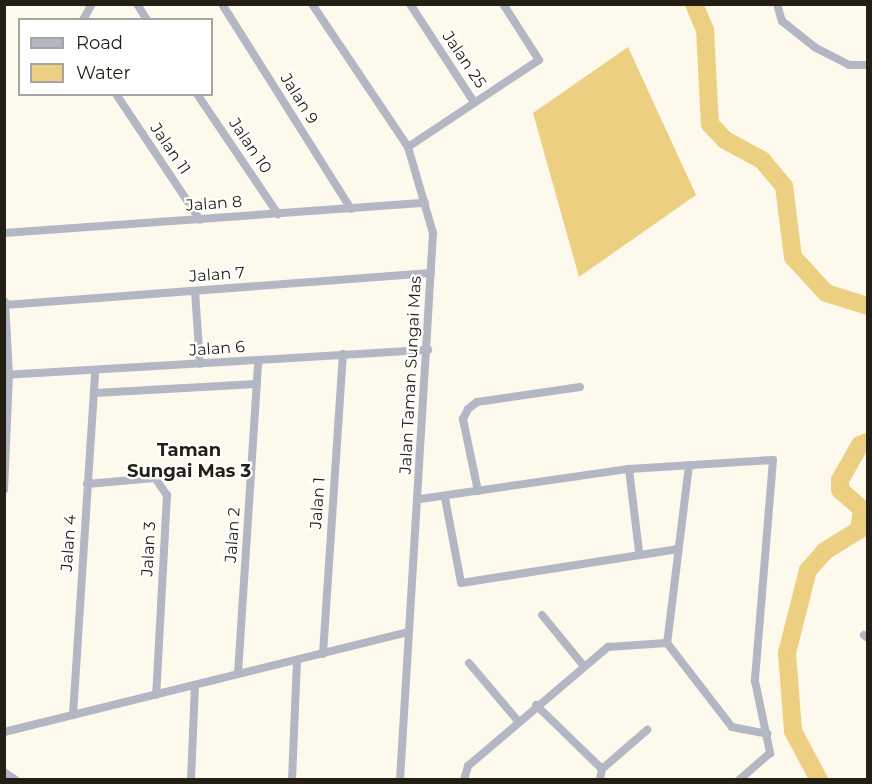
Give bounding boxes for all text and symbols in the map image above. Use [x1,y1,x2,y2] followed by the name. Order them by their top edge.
[18,18,213,96] legend
[438,28,490,92] street label: Jalan 25
[76,32,123,54] text: Road
[76,62,131,84] text: Water
[276,70,322,128] street label: Jalan 9
[225,115,275,177] street label: Jalan 10
[146,120,194,178] street label: Jalan 11
[185,192,243,216] street label: Jalan 8
[189,263,245,287] street label: Jalan 7
[396,275,426,475] street label: Jalan Taman Sungai Mas
[188,337,246,361] street label: Jalan 6
[127,440,251,482] district label: Taman Sungai Mas 3
[307,476,329,530] street label: Jalan 1
[221,507,245,563] street label: Jalan 2
[57,514,81,572] street label: Jalan 4
[138,521,160,577] street label: Jalan 3

